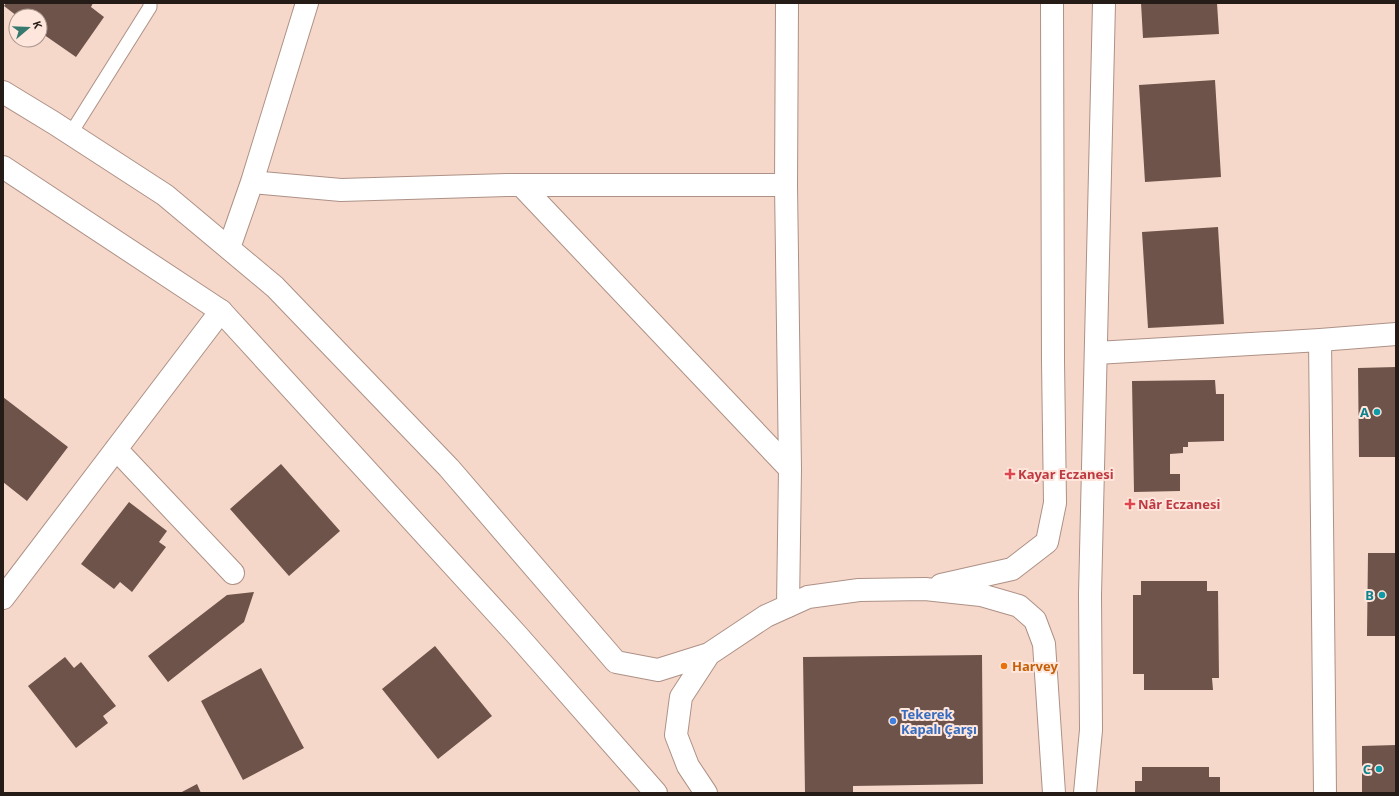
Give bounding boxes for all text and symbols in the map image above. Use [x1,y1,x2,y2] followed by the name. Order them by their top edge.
[8,8,48,48] north arrow
[30,19,46,31] text: K
[1360,403,1369,421] place label: A
[1372,407,1382,417] marker: A
[1018,465,1114,483] place label: Kayar Eczanesi
[1005,469,1015,479] marker: Kayar Eczanesi
[1138,495,1220,513] place label: Nâr Eczanesi
[1125,499,1135,509] marker: Nâr Eczanesi
[1365,586,1374,604] place label: B
[1377,590,1387,600] marker: B
[1012,657,1058,675] place label: Harvey
[999,661,1009,671] marker: Harvey
[901,705,977,738] place label: Tekerek Kapalı Çarşı
[888,716,898,726] marker: Tekerek Kapalı Çarşı
[1363,760,1371,778] place label: C
[1374,764,1384,774] marker: C

